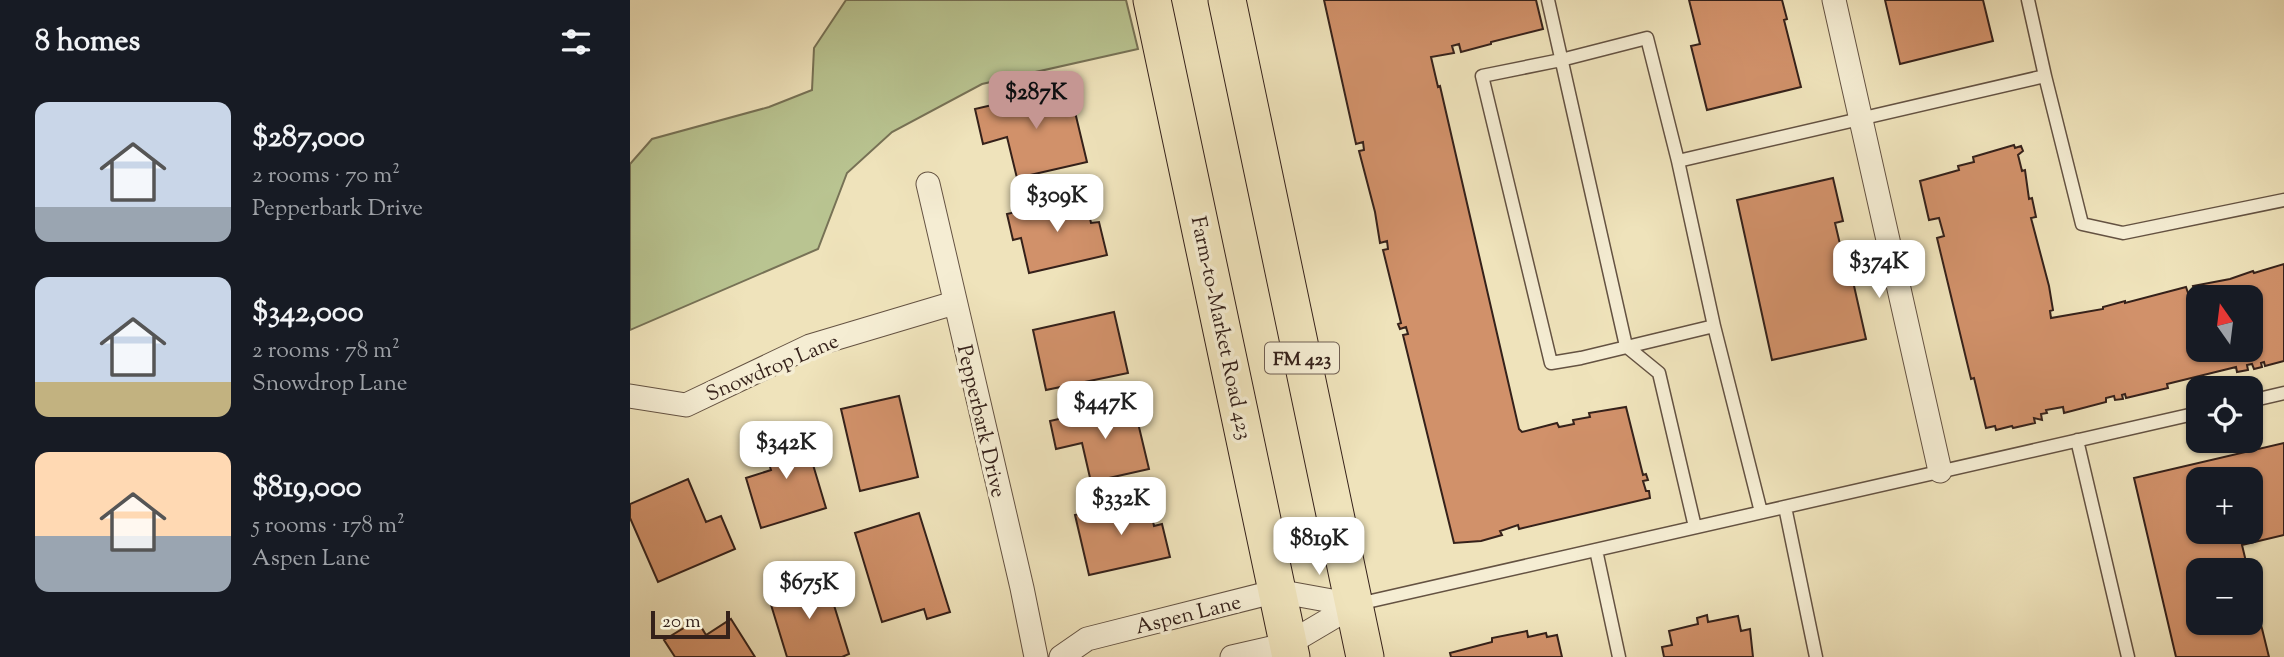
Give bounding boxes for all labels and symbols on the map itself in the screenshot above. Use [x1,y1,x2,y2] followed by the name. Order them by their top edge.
[987,72,1085,131] pin: $287K
[1008,174,1106,234] pin: $309K
[1182,214,1258,443] street label: Farm-to-Market Road 423
[1830,240,1928,300] pin: $374K
[2186,285,2263,362] north arrow
[702,327,844,410] street label: Snowdrop Lane
[948,342,1012,501] street label: Pepperbark Drive
[1265,342,1339,374] road number: FM 423
[1056,382,1154,441] pin: $447K
[737,421,835,481] pin: $342K
[1072,477,1170,537] pin: $332K
[1270,518,1368,577] pin: $819K
[760,562,858,621] pin: $675K
[1132,588,1244,644] street label: Aspen Lane
[651,608,730,640] scale bar

